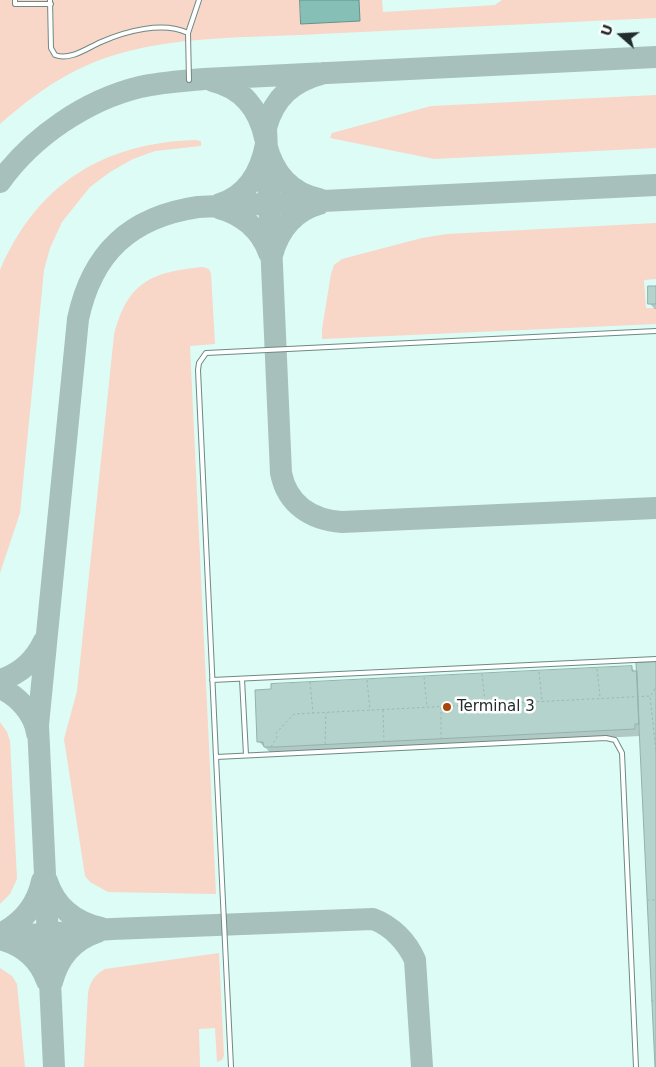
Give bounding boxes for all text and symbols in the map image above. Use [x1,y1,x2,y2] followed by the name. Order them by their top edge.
[596,10,646,60] north arrow
[597,22,616,38] text: U
[457,698,535,716] place label: Terminal 3
[441,701,453,713] marker: Terminal 3

